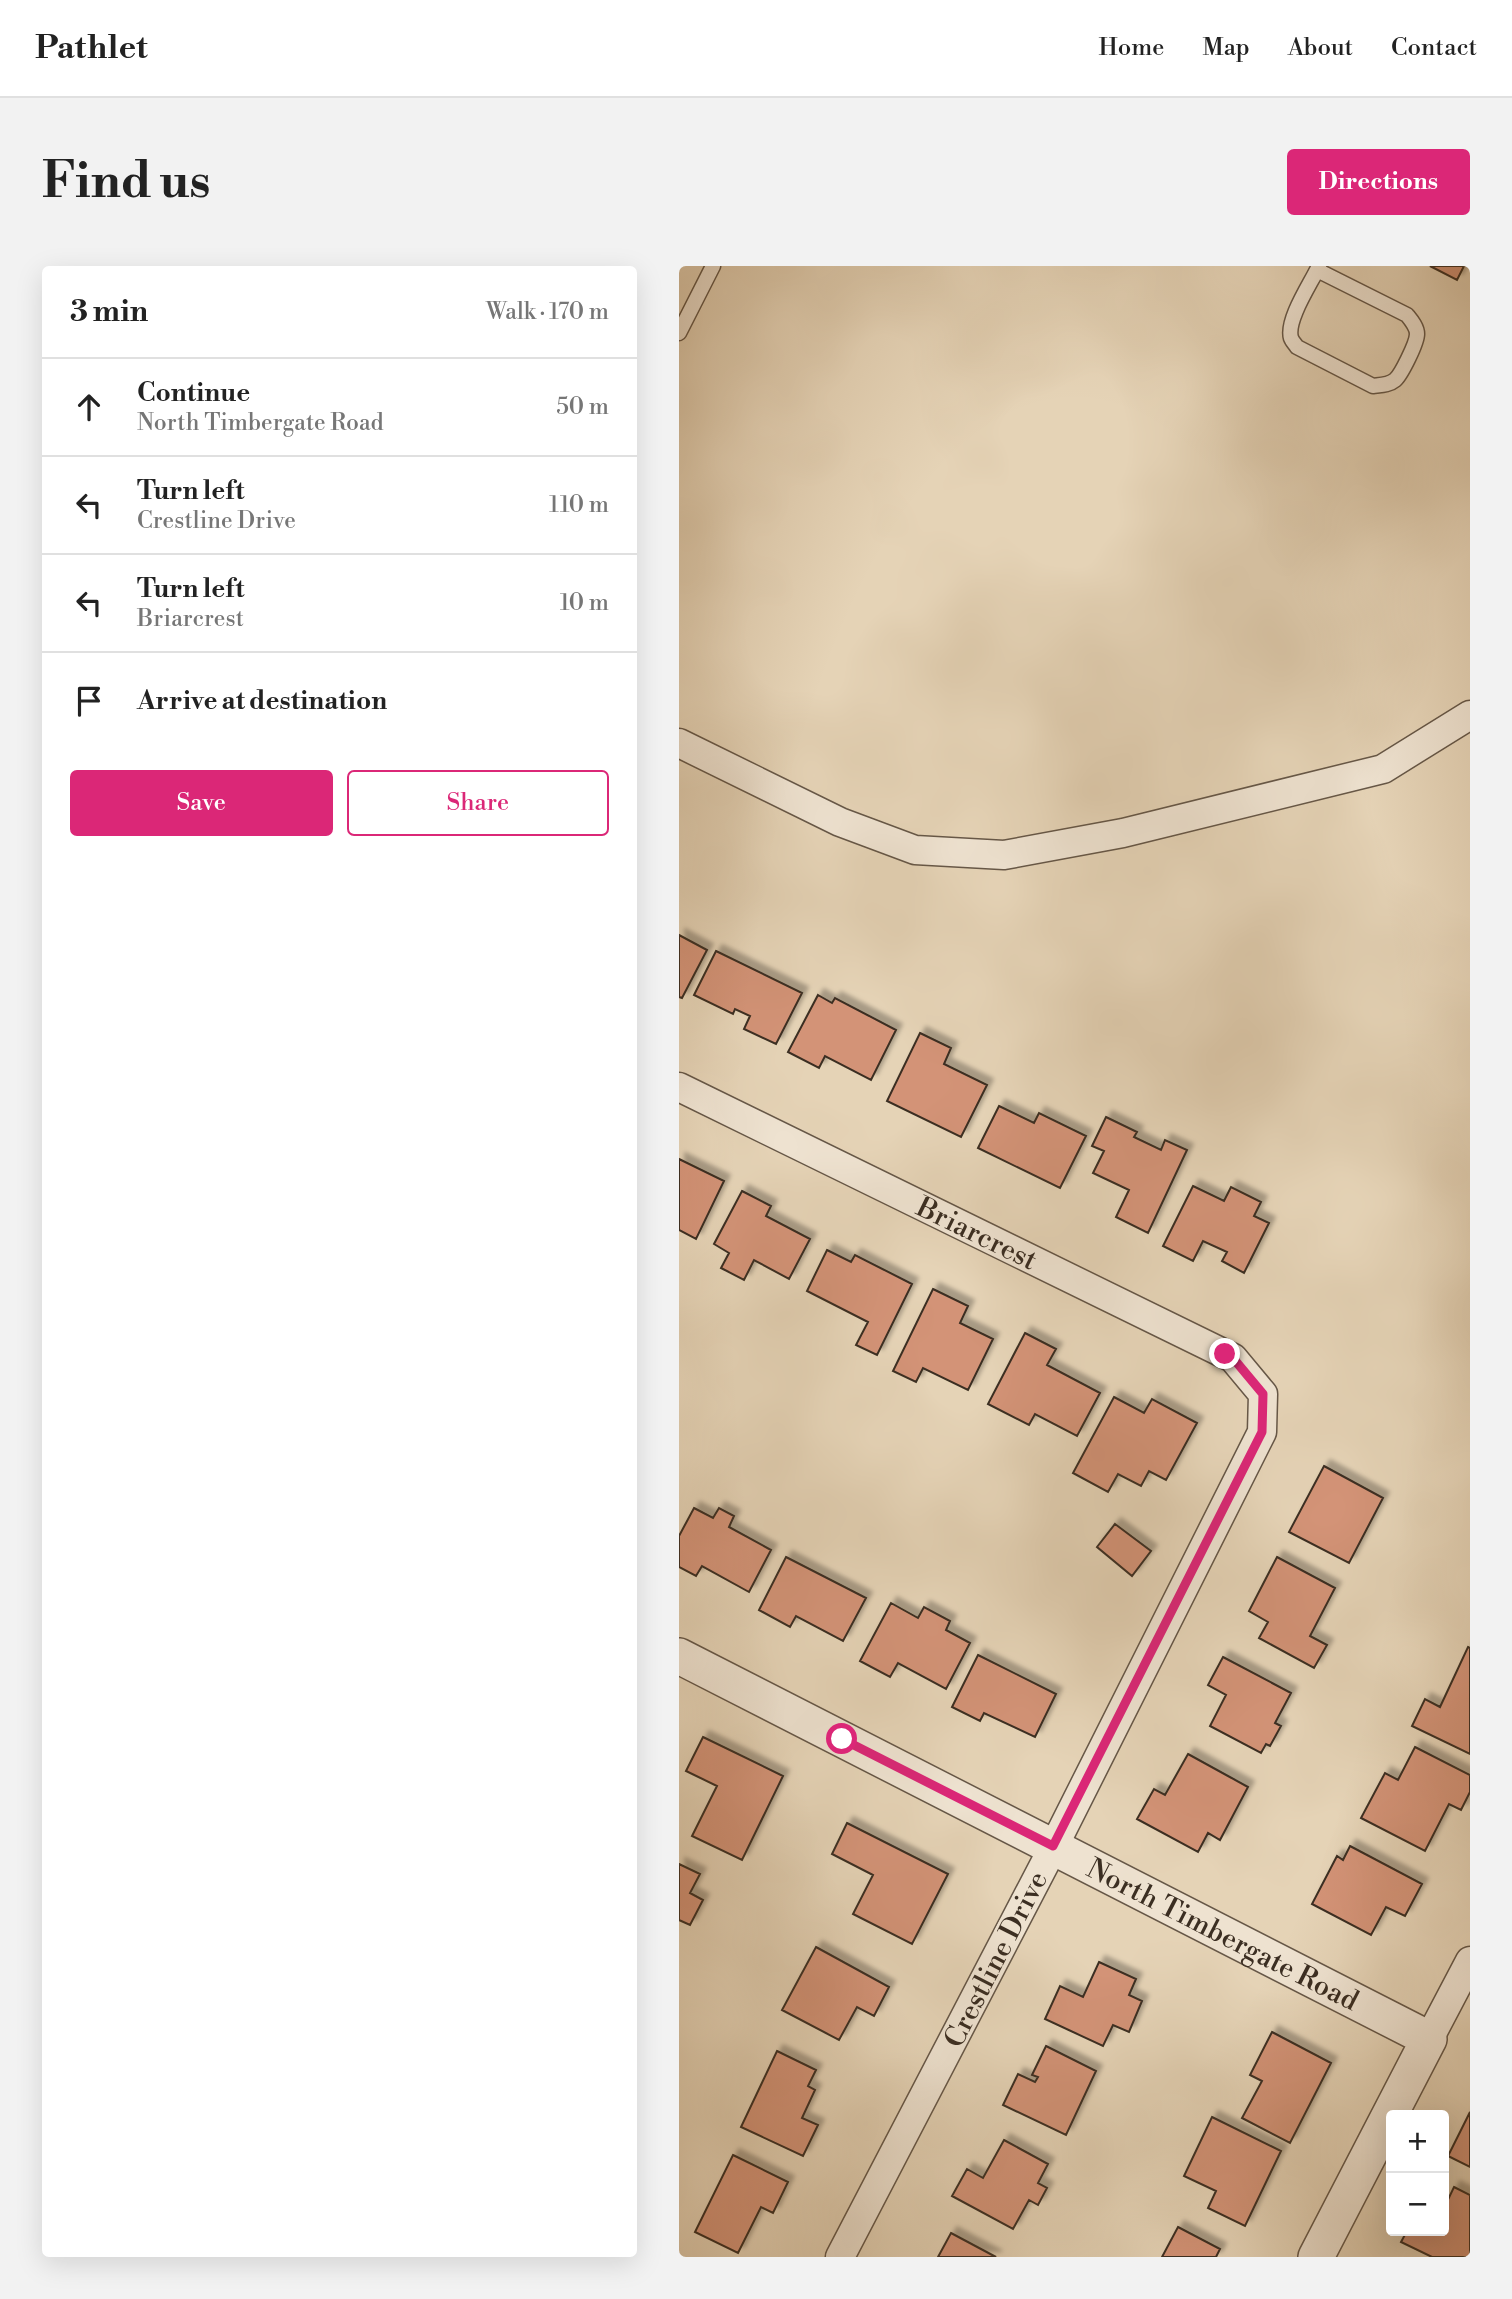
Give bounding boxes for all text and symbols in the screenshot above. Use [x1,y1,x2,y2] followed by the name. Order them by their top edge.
[35,28,148,69] text: Pathlet
[1099,33,1164,63] text: Home
[1202,33,1250,63] text: Map
[1288,33,1353,63] text: About
[1391,33,1477,63] text: Contact
[1287,149,1470,215] button: Directions
[42,152,211,213] text: Find us
[70,293,148,331] text: 3 min
[486,298,609,326] text: Walk · 170 m
[137,377,250,409] text: Continue
[70,388,108,426] icon: ahead
[556,393,609,421] text: 50 m
[137,409,384,437] text: North Timbergate Road
[137,475,245,507] text: Turn left
[70,486,108,524] icon: left
[549,491,609,519] text: 110 m
[137,507,296,535] text: Crestline Drive
[137,573,245,605] text: Turn left
[70,584,108,622] icon: left
[560,589,609,617] text: 10 m
[137,605,244,633] text: Briarcrest
[70,682,108,720] icon: arrive
[137,685,387,717] text: Arrive at destination
[70,770,333,836] button: Save
[347,770,609,836] button: Share
[910,1189,1043,1279] street label: Briarcrest
[1209,1338,1240,1369] route end
[826,1723,857,1754] route start
[1081,1851,1364,2019] street label: North Timbergate Road
[937,1866,1056,2054] street label: Crestline Drive
[1386,2110,1449,2236] map controls
[1386,2110,1449,2173] button: +
[1386,2173,1449,2236] button: −

